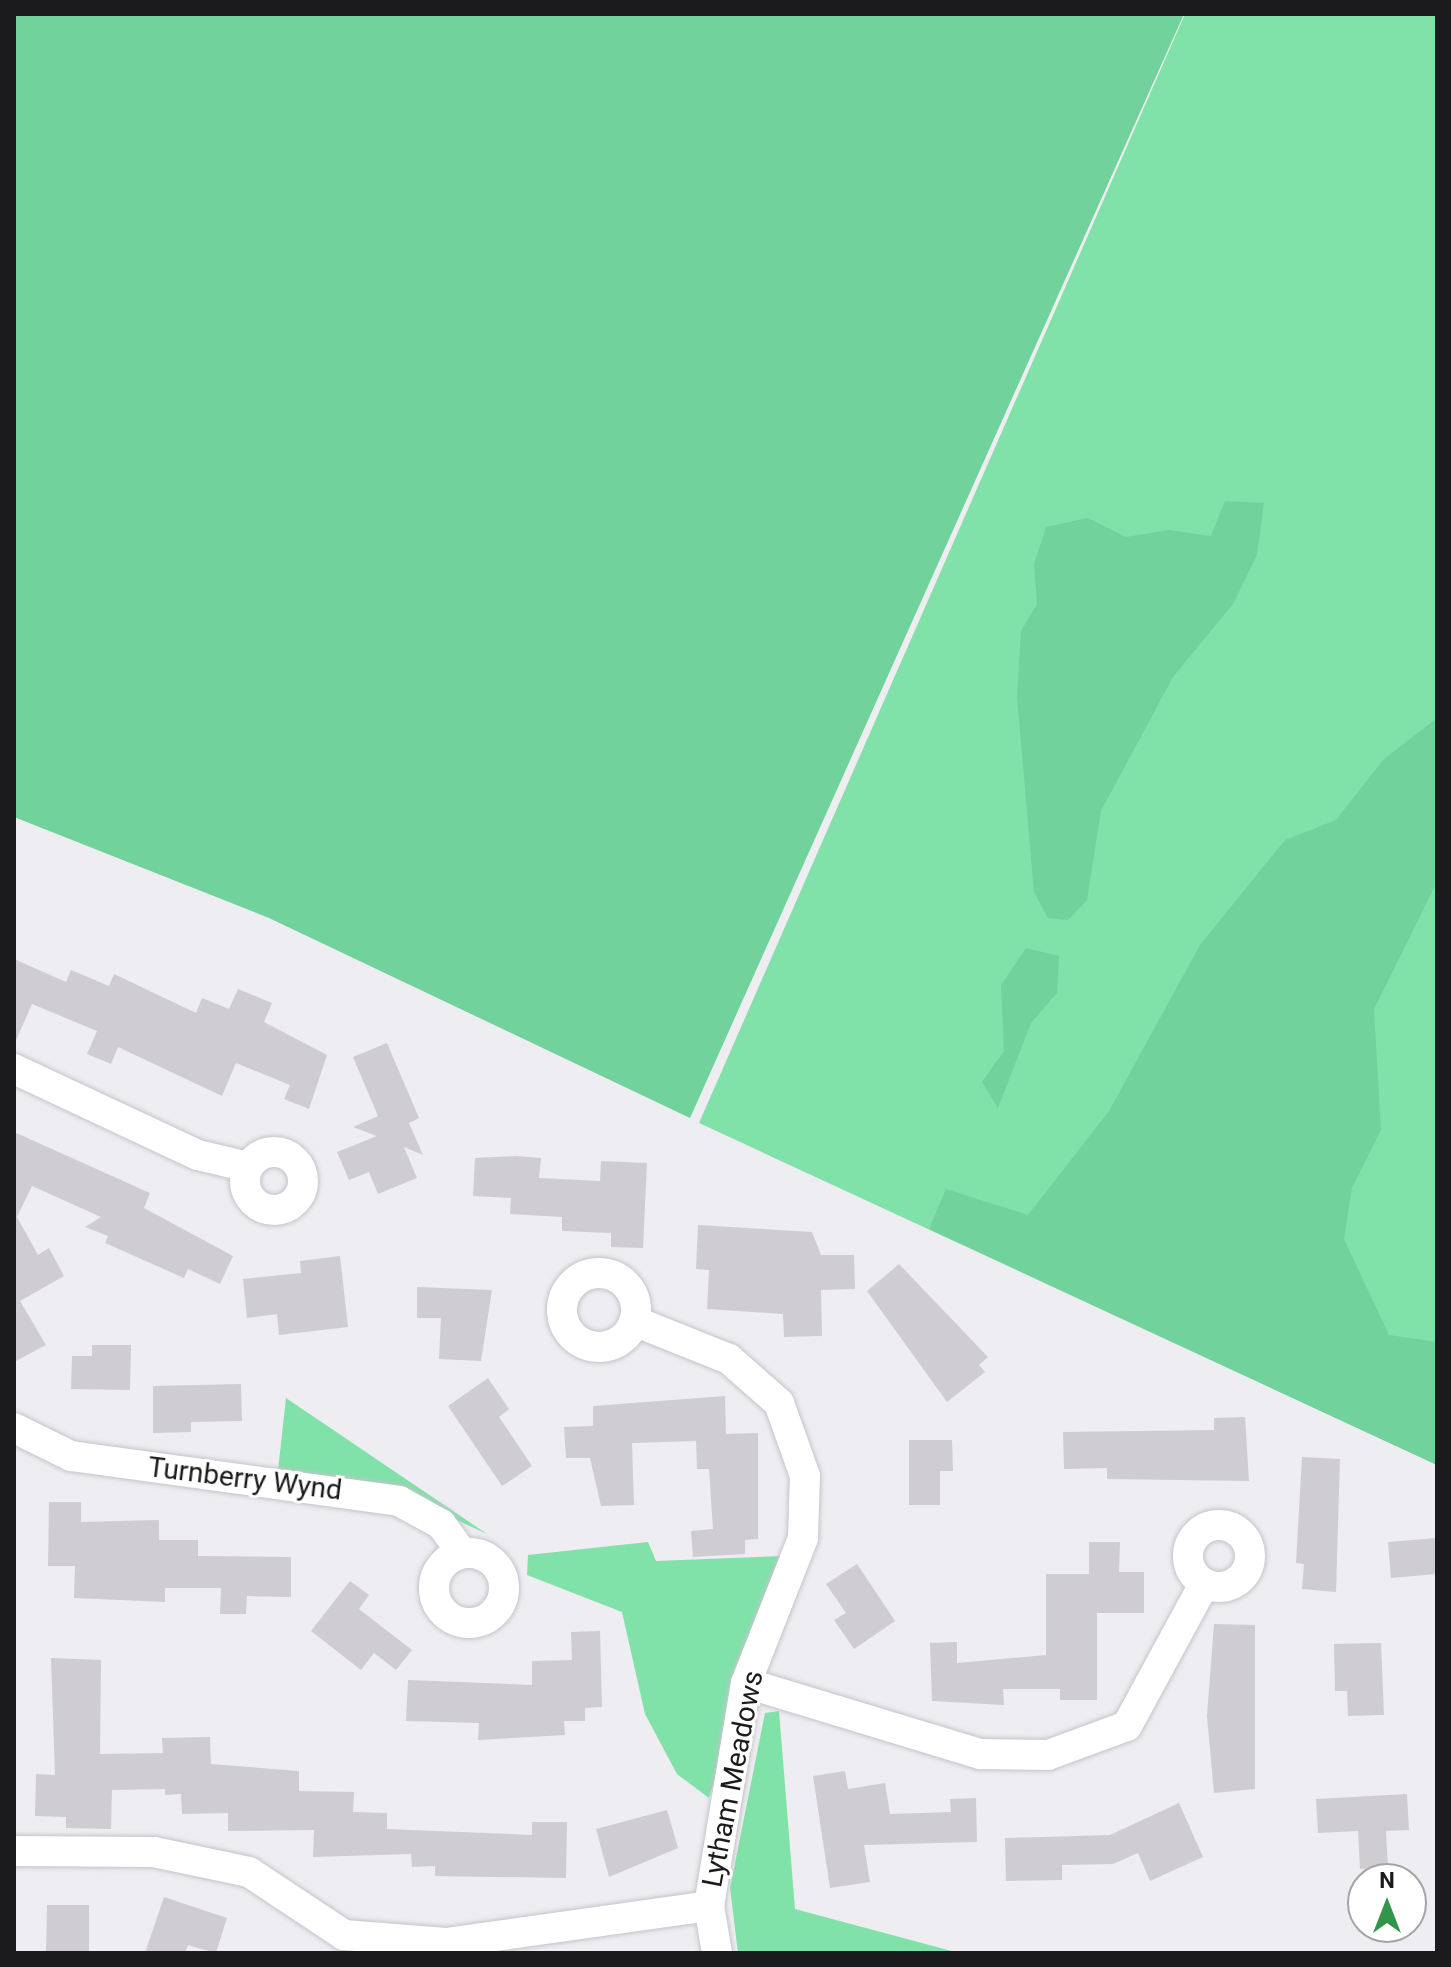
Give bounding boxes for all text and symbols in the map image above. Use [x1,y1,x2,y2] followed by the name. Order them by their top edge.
[146,1450,344,1508] street label: Turnberry Wynd
[696,1668,770,1890] street label: Lytham Meadows
[1347,1863,1427,1943] north arrow
[1379,1868,1395,1893] text: N

